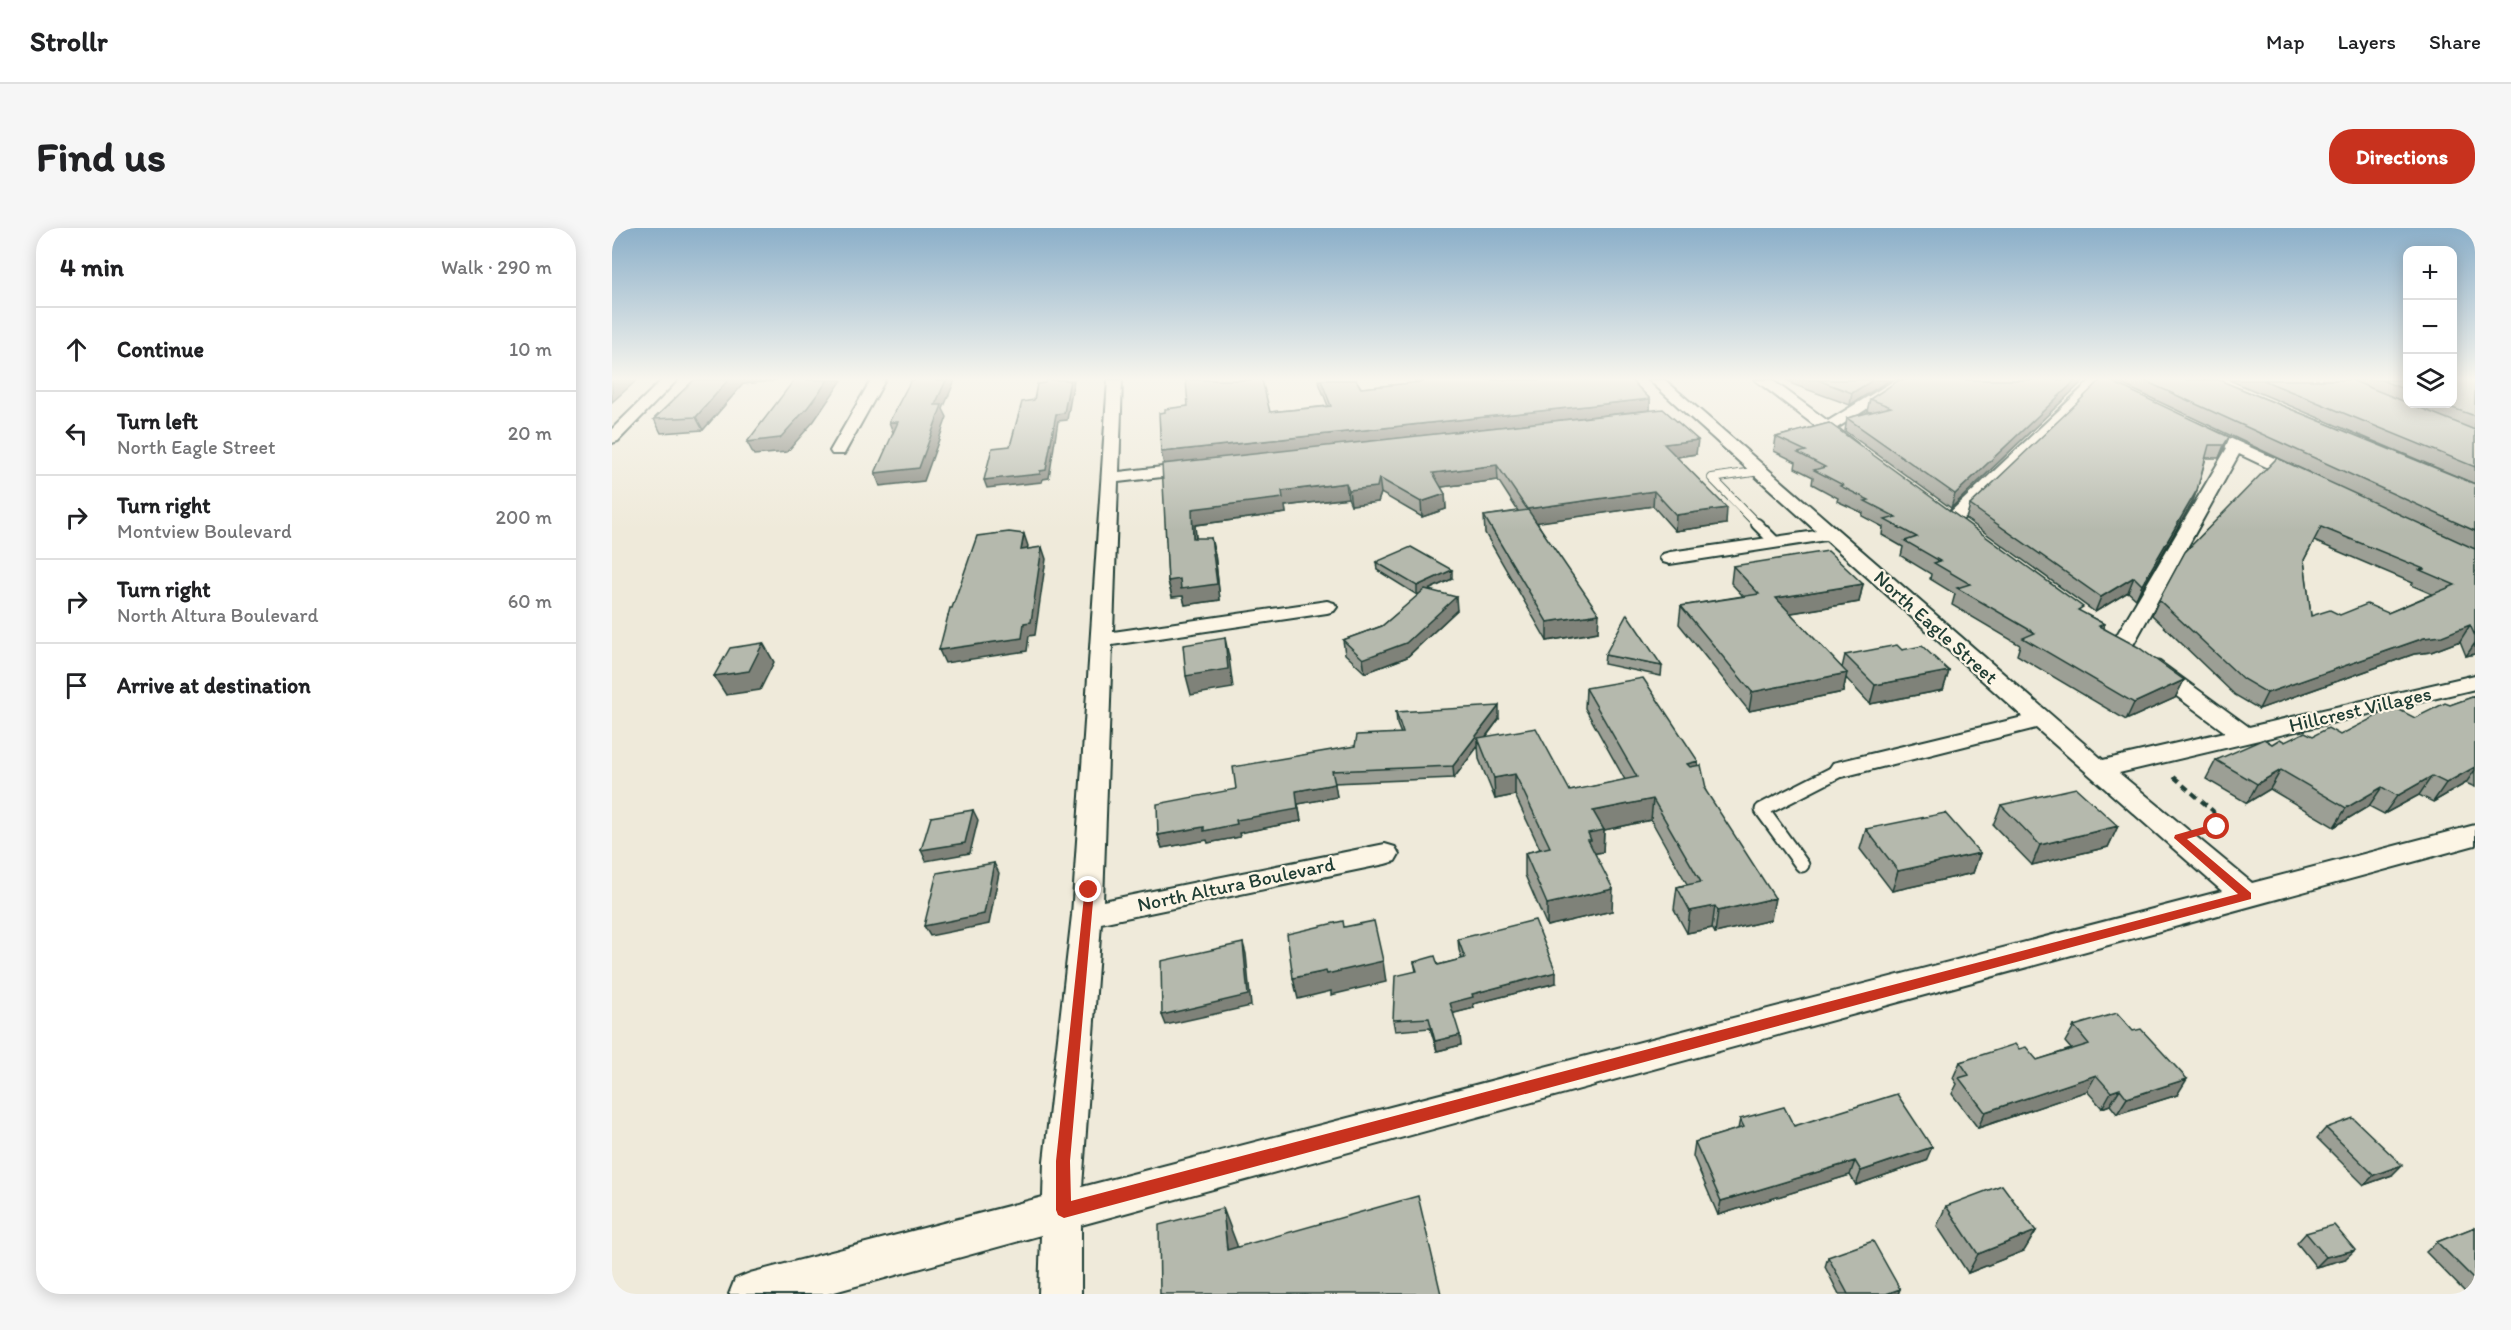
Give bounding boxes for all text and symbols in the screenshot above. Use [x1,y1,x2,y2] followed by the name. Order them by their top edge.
[30,24,108,58] text: Strollr
[2266,29,2305,54] text: Map
[2338,29,2396,54] text: Layers
[2429,29,2481,54] text: Share
[2329,129,2475,184] button: Directions
[36,131,166,182] text: Find us
[2403,246,2457,408] map controls
[2403,246,2457,300] button: +
[60,251,124,283] text: 4 min
[441,255,552,279] text: Walk · 290 m
[2403,300,2457,354] button: −
[60,333,93,366] icon: ahead
[117,336,204,363] text: Continue
[509,337,552,361] text: 10 m
[2403,354,2457,408] button: layers
[117,408,198,435] text: Turn left
[60,417,93,450] icon: left
[508,421,552,445] text: 20 m
[117,435,275,459] text: North Eagle Street
[117,492,211,519] text: Turn right
[60,501,93,534] icon: right
[496,505,552,529] text: 200 m
[117,519,292,543] text: Montview Boulevard
[1869,565,2003,689] street label: North Eagle Street
[117,576,211,603] text: Turn right
[60,585,93,618] icon: right
[508,589,552,613] text: 60 m
[117,603,319,627] text: North Altura Boulevard
[60,669,93,702] icon: arrive
[117,672,311,699] text: Arrive at destination
[2287,681,2434,737] street label: Hillcrest Villages
[2203,813,2229,839] route start
[1135,851,1337,917] street label: North Altura Boulevard
[1075,876,1101,902] route end

